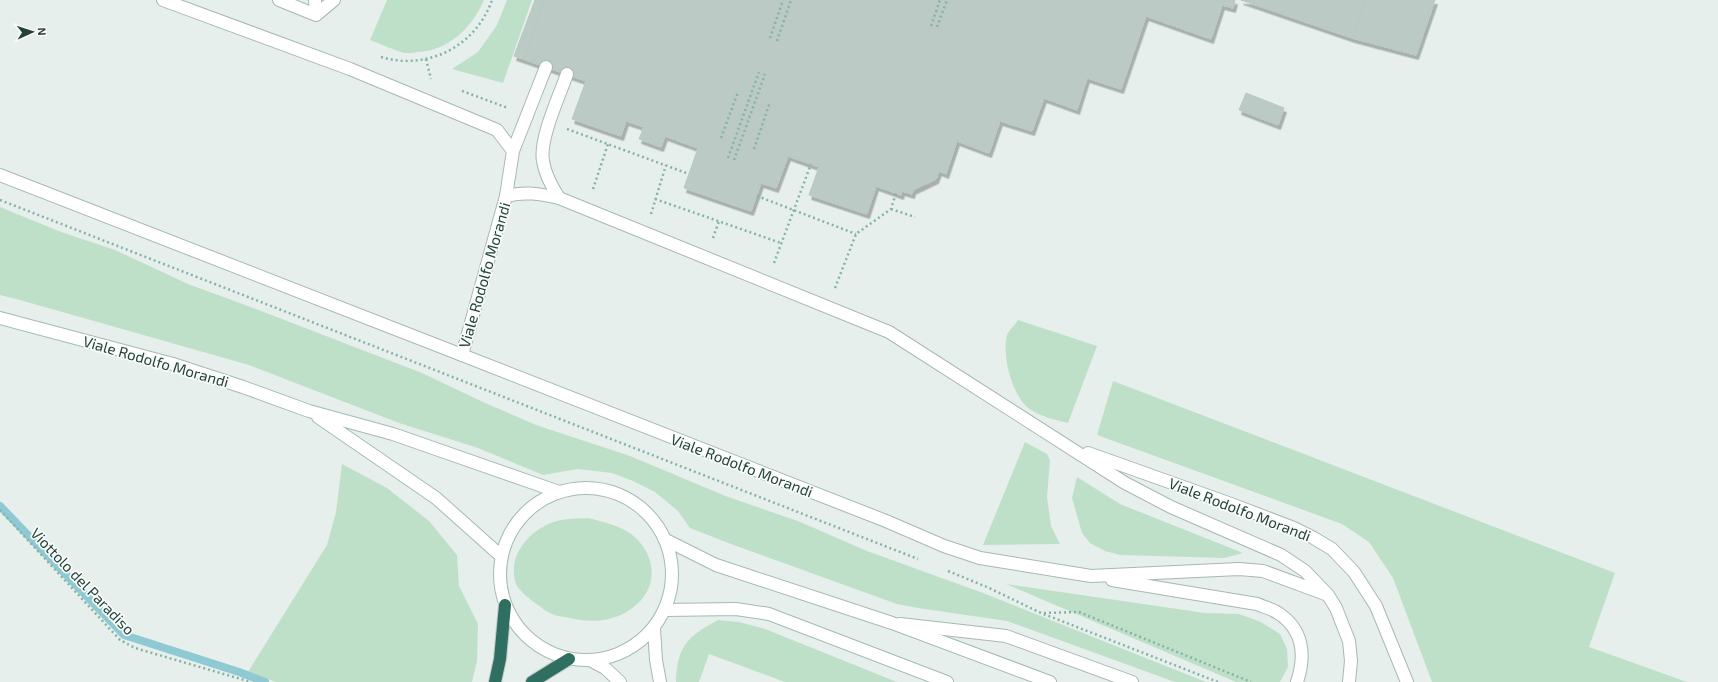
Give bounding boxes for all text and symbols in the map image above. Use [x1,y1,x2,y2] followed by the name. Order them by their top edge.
[12,12,52,52] north arrow
[36,27,49,36] text: N
[455,200,513,350] street label: Viale Rodolfo Morandi
[81,332,231,390] street label: Viale Rodolfo Morandi
[668,430,816,500] street label: Viale Rodolfo Morandi
[1166,474,1314,544] street label: Viale Rodolfo Morandi
[27,524,139,638] street label: Viottolo del Paradiso

